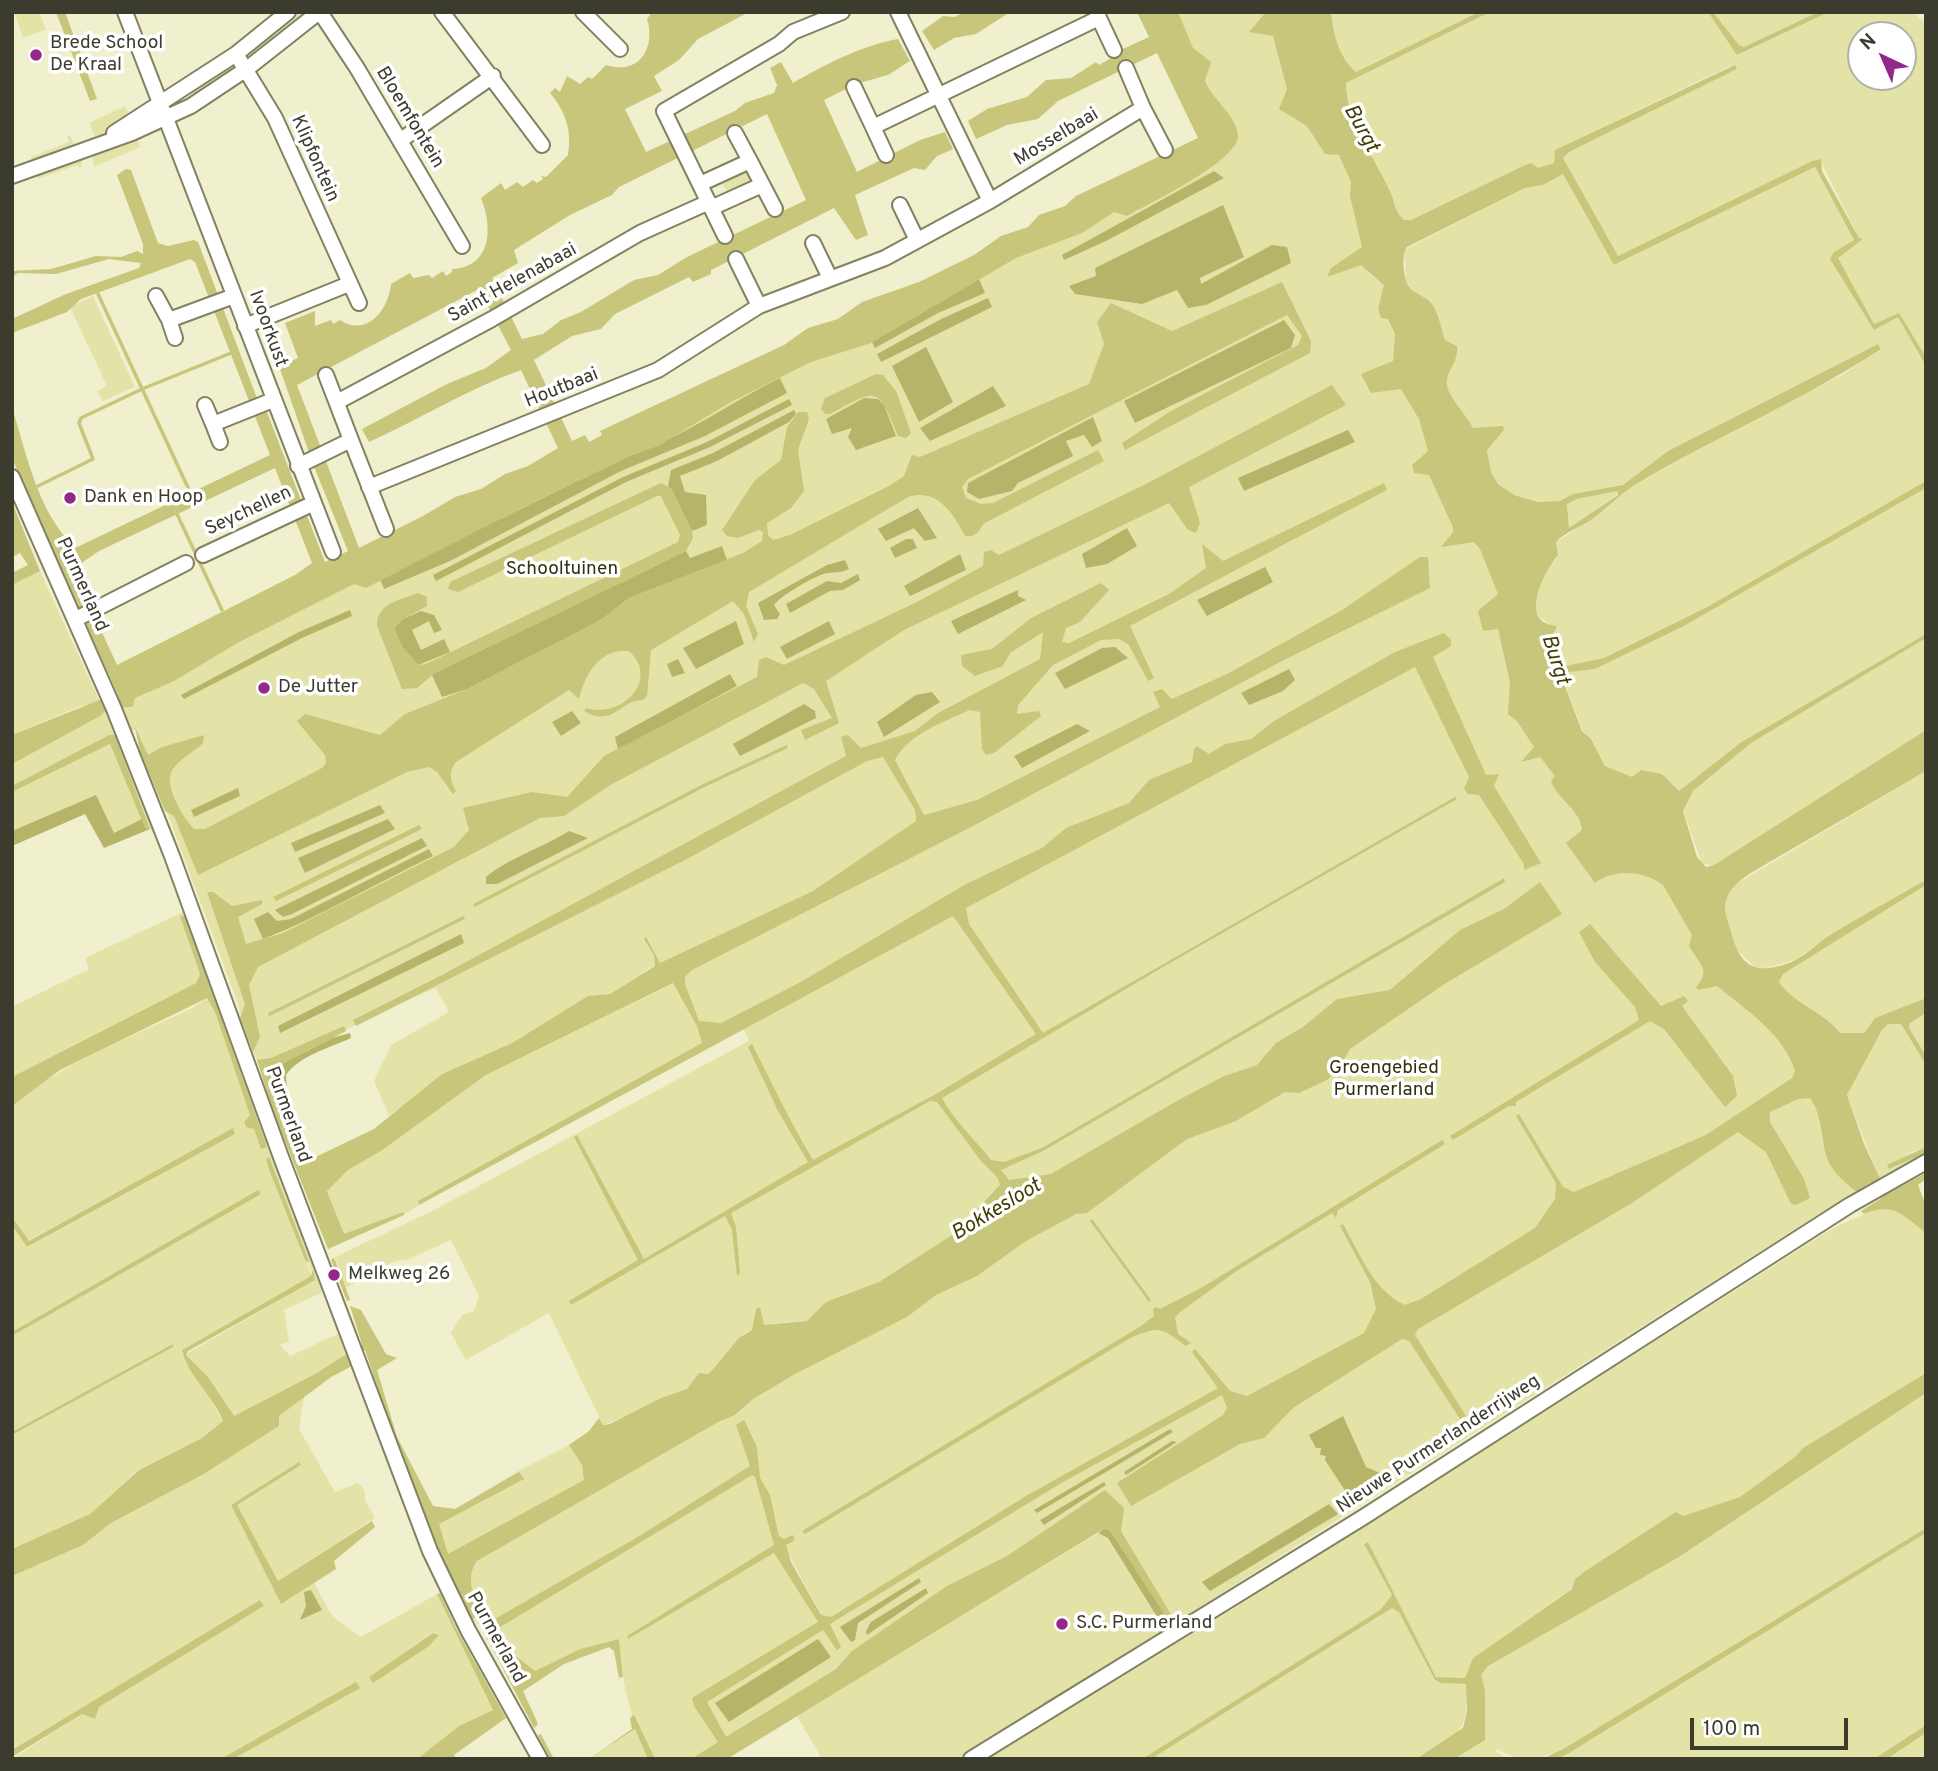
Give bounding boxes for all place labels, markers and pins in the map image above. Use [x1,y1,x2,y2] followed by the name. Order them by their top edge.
[50,33,163,77] place label: Brede School De Kraal
[28,47,44,63] marker: Brede School De Kraal
[84,487,203,509] place label: Dank en Hoop
[62,490,78,506] marker: Dank en Hoop
[278,677,358,699] place label: De Jutter
[256,680,272,696] marker: De Jutter
[348,1264,450,1286] place label: Melkweg 26
[326,1267,342,1283] marker: Melkweg 26
[1076,1613,1212,1635] place label: S.C. Purmerland
[1054,1616,1070,1632] marker: S.C. Purmerland

